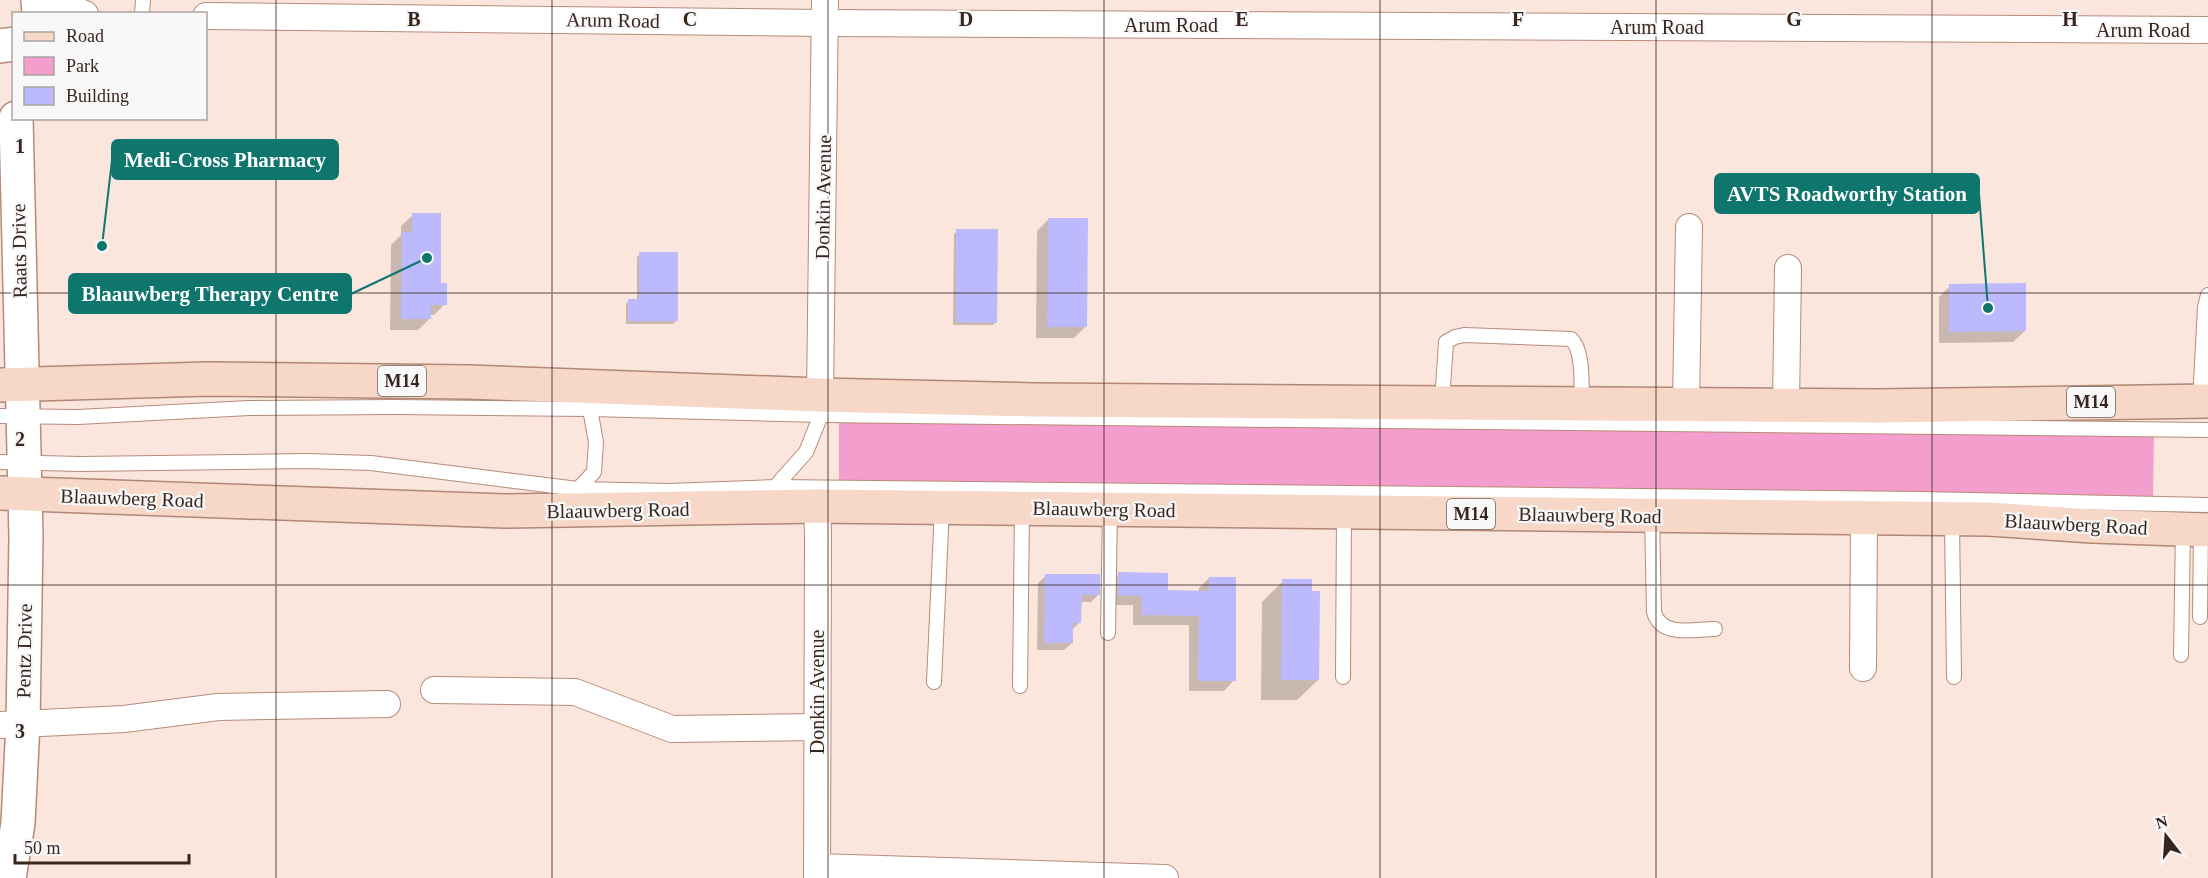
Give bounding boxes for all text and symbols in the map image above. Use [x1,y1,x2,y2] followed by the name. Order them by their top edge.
[407,8,421,30] text: B
[566,8,660,32] street label: Arum Road
[683,8,697,30] text: C
[959,8,973,30] text: D
[1235,8,1249,30] text: E
[1512,8,1524,30] text: F
[1786,8,1802,30] text: G
[2062,8,2078,30] text: H
[12,12,207,120] legend
[1124,14,1218,36] street label: Arum Road
[1610,16,1704,38] street label: Arum Road
[2096,19,2190,41] street label: Arum Road
[66,26,104,46] text: Road
[66,56,99,76] text: Park
[66,86,129,106] text: Building
[811,134,835,259] street label: Donkin Avenue
[15,135,25,157] text: 1
[112,140,338,179] callout: Medi-Cross Pharmacy
[124,148,326,172] text: Medi-Cross Pharmacy
[1715,174,1979,213] callout: AVTS Roadworthy Station
[1727,182,1967,206] text: AVTS Roadworthy Station
[7,203,31,299] street label: Raats Drive
[69,274,351,313] callout: Blaauwberg Therapy Centre
[81,282,339,306] text: Blaauwberg Therapy Centre
[378,366,426,396] road number: M14
[2067,387,2115,417] road number: M14
[15,428,25,450] text: 2
[60,485,204,512] street label: Blaauwberg Road
[1032,497,1176,522] street label: Blaauwberg Road
[546,498,690,523] street label: Blaauwberg Road
[1447,499,1495,529] road number: M14
[1518,503,1662,528] street label: Blaauwberg Road
[2004,509,2148,540] street label: Blaauwberg Road
[12,603,36,699] street label: Pentz Drive
[806,630,828,754] street label: Donkin Avenue
[15,720,25,742] text: 3
[2136,806,2196,866] north arrow
[2154,812,2170,832] text: N
[15,827,189,865] scale bar
[24,838,61,858] text: 50 m

